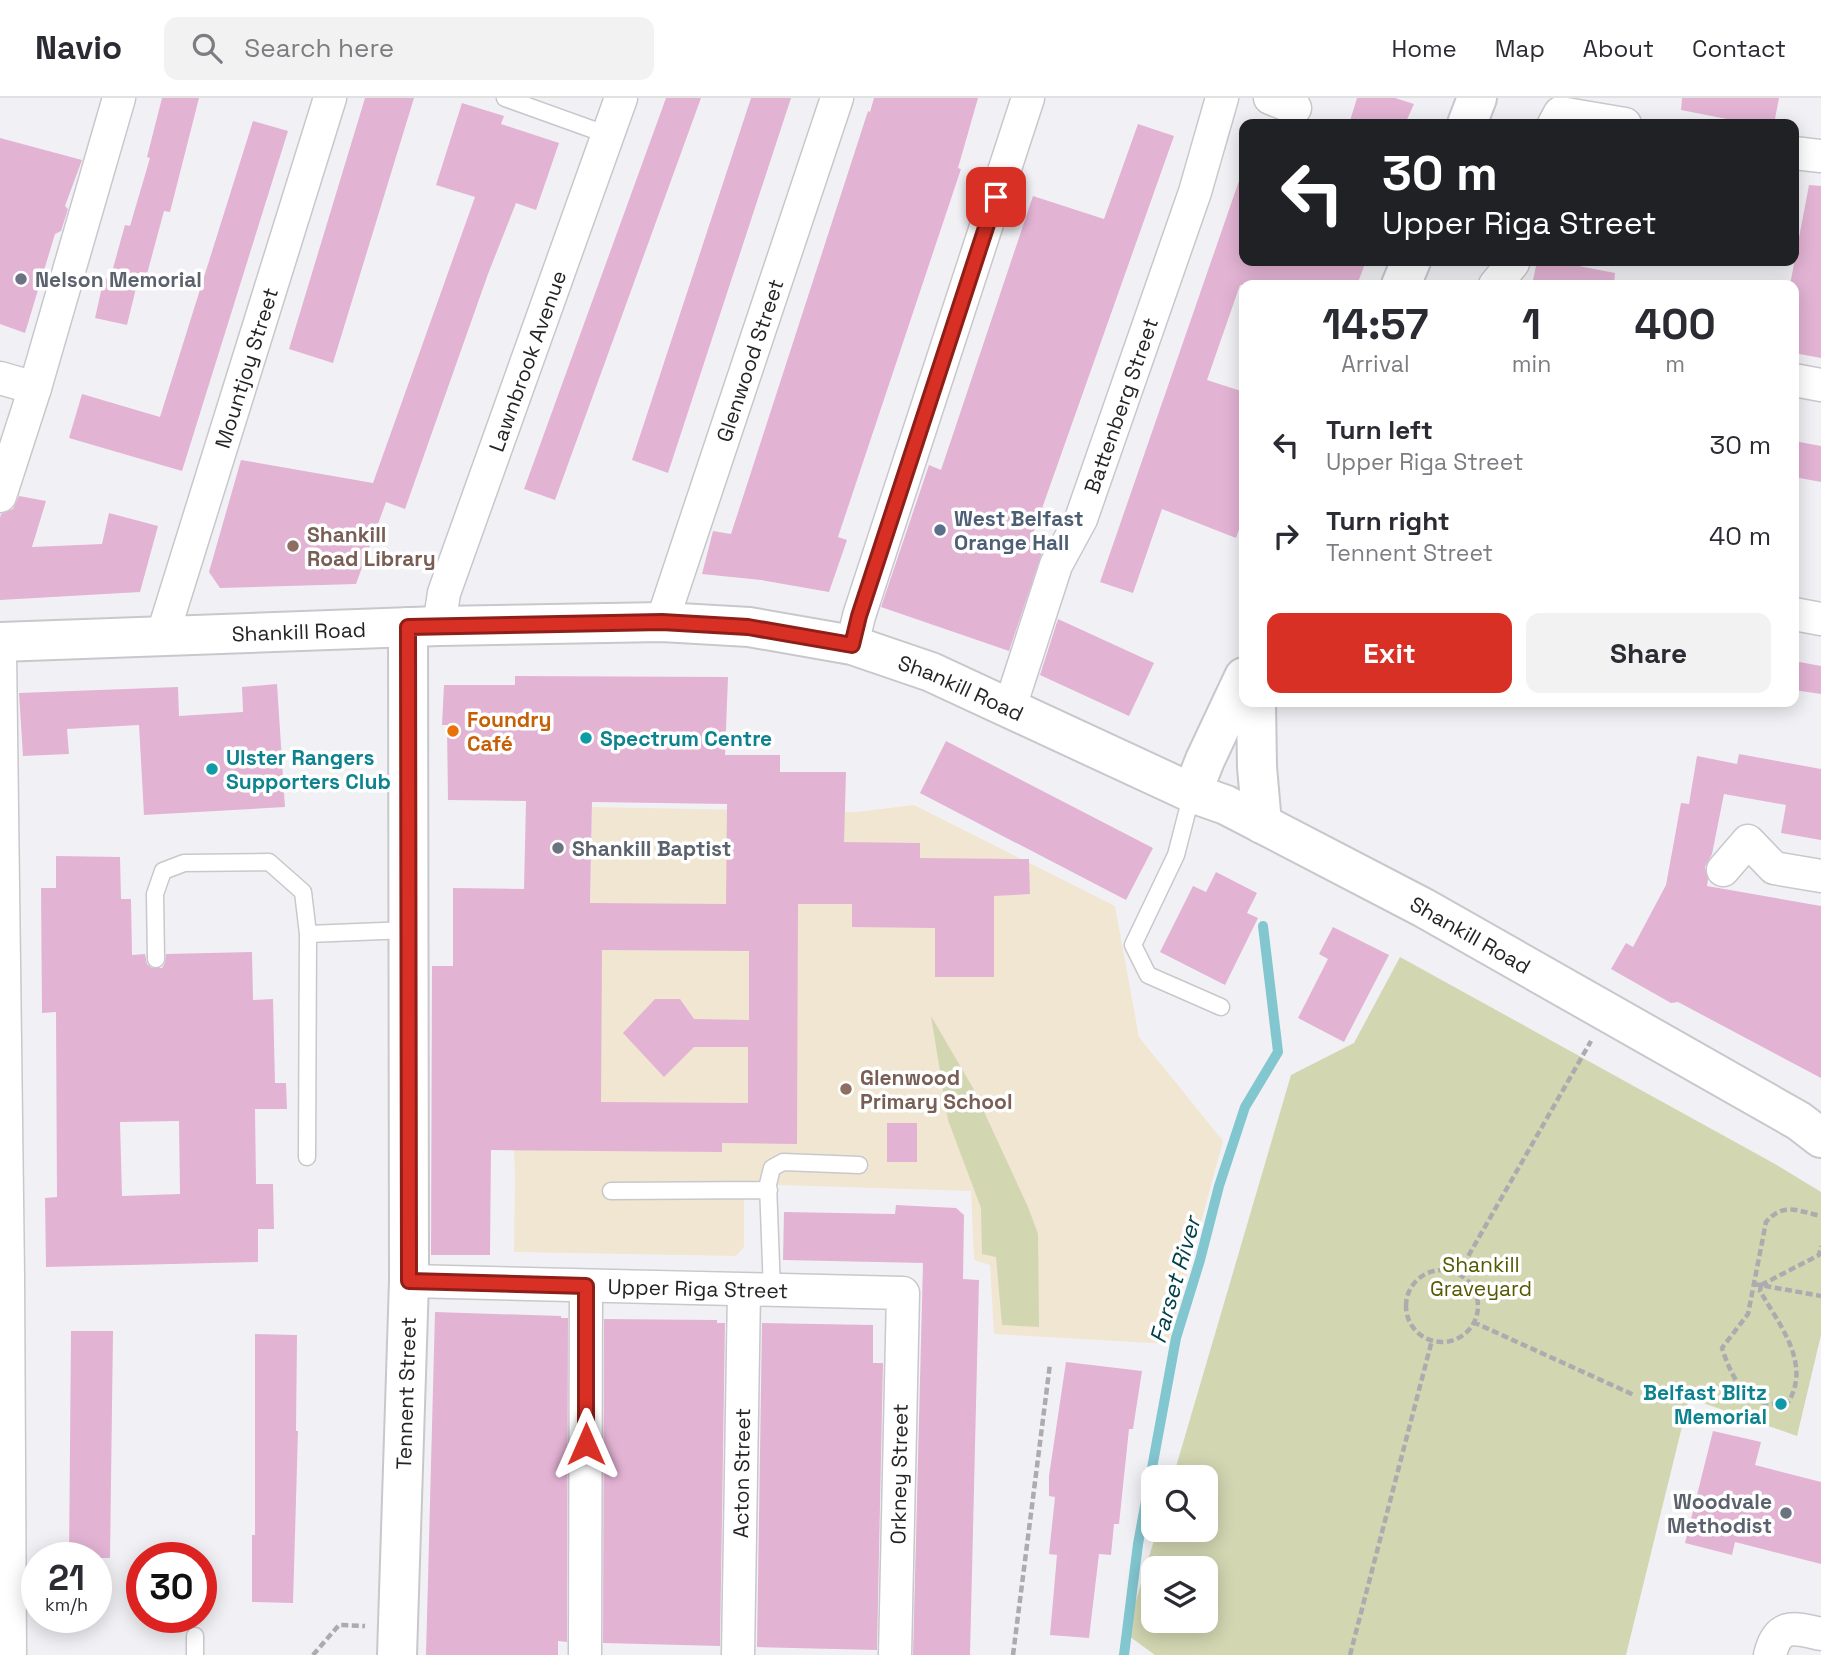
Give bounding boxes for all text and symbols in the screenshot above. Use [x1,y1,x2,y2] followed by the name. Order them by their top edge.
[164,17,654,80] search box
[35,27,122,69] text: Navio
[188,29,226,67] icon: search
[244,31,394,65] text: Search here
[1391,33,1457,64] text: Home
[1495,33,1545,64] text: Map
[1583,33,1654,64] text: About
[1692,33,1786,64] text: Contact
[1382,142,1498,204] text: 30 m
[1267,147,1358,238] icon: left
[966,167,1026,227] pin
[977,178,1015,216] icon: arrive
[1382,203,1657,243] text: Upper Riga Street
[35,266,202,293] place label: Nelson Memorial
[482,266,572,455] street label: Lawnbrook Avenue
[13,271,29,287] marker: Nelson Memorial
[710,275,789,445] street label: Glenwood Street
[208,284,284,451] street label: Mountjoy Street
[1322,298,1428,351] text: 14:57
[1522,298,1541,351] text: 1
[1635,298,1716,351] text: 400
[1078,314,1164,497] street label: Battenberg Street
[1341,349,1410,379] text: Arrival
[1512,349,1551,379] text: min
[1665,349,1685,379] text: m
[1326,413,1433,447] text: Turn left
[1267,426,1305,464] icon: left
[1710,428,1771,462] text: 30 m
[1326,447,1523,477] text: Upper Riga Street
[1326,504,1450,538] text: Turn right
[954,505,1084,556] place label: West Belfast Orange Hall
[1267,517,1305,555] icon: right
[1709,519,1771,553] text: 40 m
[307,521,436,572] place label: Shankill Road Library
[932,522,948,538] marker: West Belfast Orange Hall
[285,538,301,554] marker: Shankill Road Library
[1326,538,1493,568] text: Tennent Street
[1267,613,1512,693] button: Exit
[1526,613,1771,693] button: Share
[231,615,366,647] street label: Shankill Road
[895,648,1028,727] street label: Shankill Road
[467,706,552,757] place label: Foundry Café
[445,723,461,739] marker: Foundry Café
[600,725,772,752] place label: Spectrum Centre
[578,730,594,746] marker: Spectrum Centre
[226,744,391,795] place label: Ulster Rangers Supporters Club
[204,761,220,777] marker: Ulster Rangers Supporters Club
[572,835,731,862] place label: Shankill Baptist
[550,840,566,856] marker: Shankill Baptist
[1406,890,1536,979] street label: Shankill Road
[860,1064,1013,1115] place label: Glenwood Primary School
[838,1081,854,1097] marker: Glenwood Primary School
[1143,1211,1208,1347] water label: Farset River
[1430,1251,1532,1302] park label: Shankill Graveyard
[607,1272,788,1304] street label: Upper Riga Street
[389,1316,421,1470] street label: Tennent Street
[1643,1379,1767,1430] place label: Belfast Blitz Memorial
[1773,1396,1789,1412] marker: Belfast Blitz Memorial
[884,1403,914,1545] street label: Orkney Street
[549,1407,623,1481] position arrow
[726,1408,756,1538] street label: Acton Street
[1141,1465,1218,1633] map controls
[1141,1465,1218,1542] button: search
[1667,1488,1772,1539] place label: Woodvale Methodist
[1778,1505,1794,1521] marker: Woodvale Methodist
[126,1542,217,1633] speed limit sign: 30
[48,1556,85,1600] text: 21
[1141,1556,1218,1633] button: layers
[45,1593,88,1616] text: km/h

